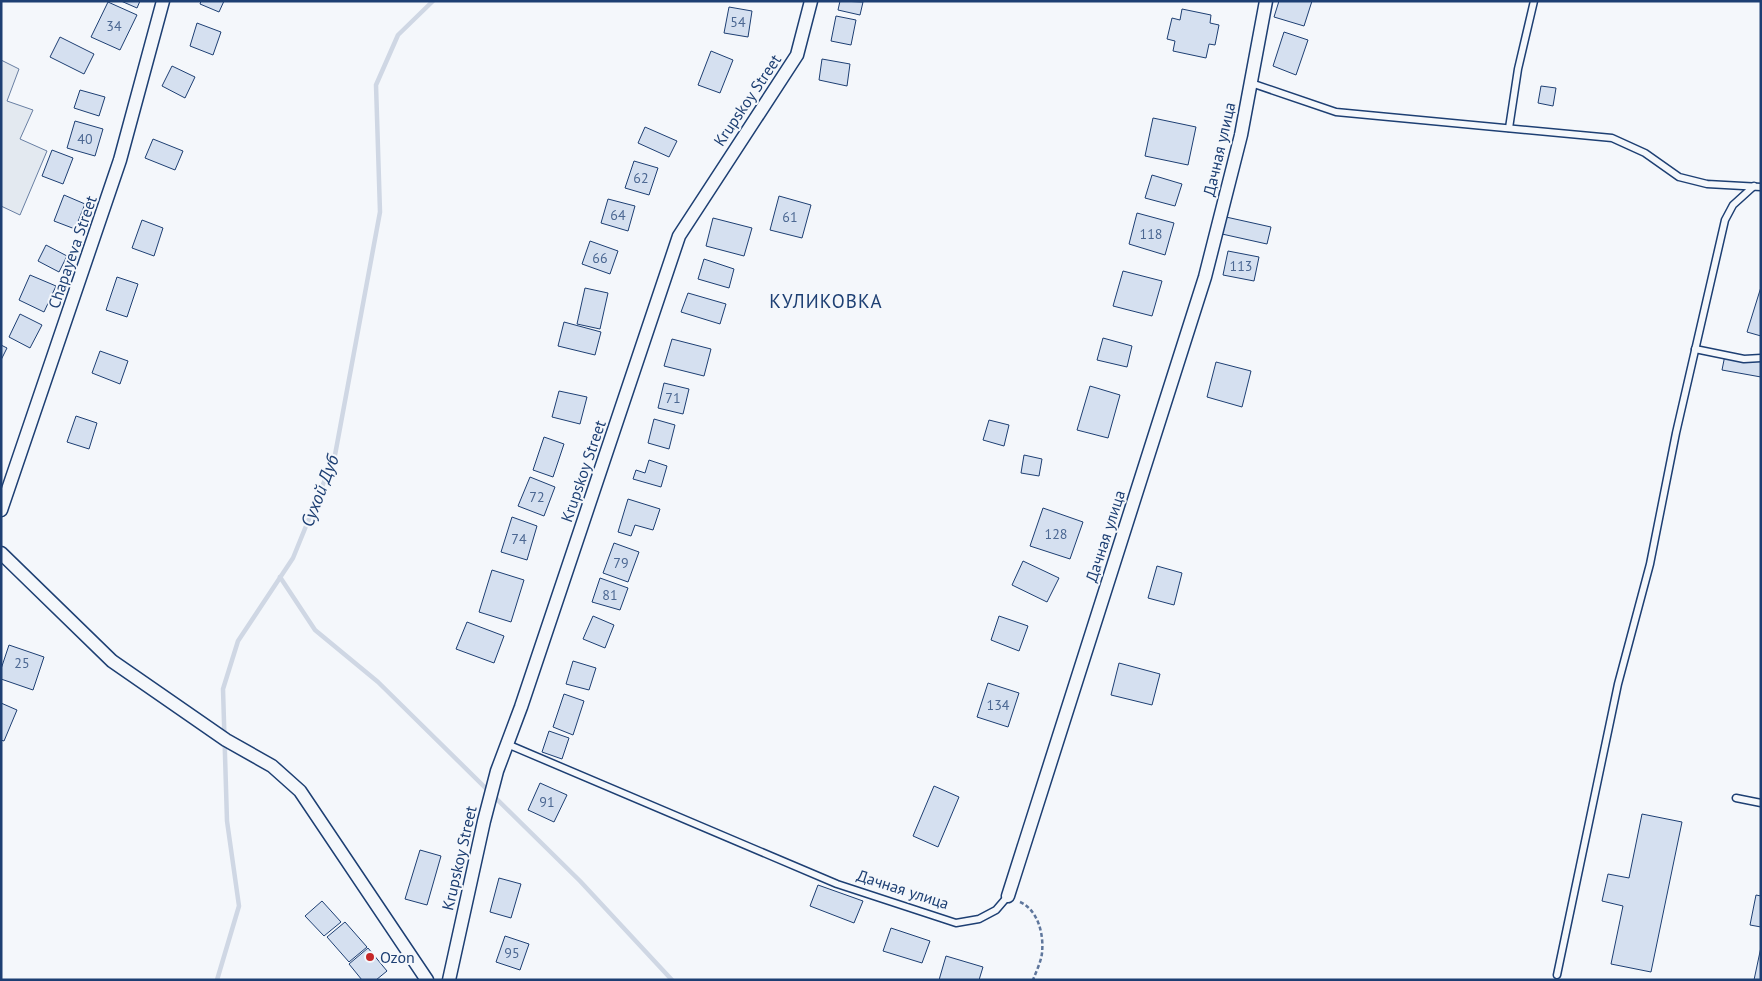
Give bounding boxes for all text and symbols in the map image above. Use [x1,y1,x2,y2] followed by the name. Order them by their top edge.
[730,13,746,31] house number: 54
[106,17,122,35] house number: 34
[709,50,785,150] street label: Krupskoy Street
[1198,100,1240,198] street label: Дачная улица
[77,130,93,148] house number: 40
[633,169,649,187] house number: 62
[43,192,101,311] street label: Chapayeva Street
[610,206,626,224] house number: 64
[782,208,798,226] house number: 61
[1140,225,1162,243] house number: 118
[592,249,608,267] house number: 66
[1230,257,1252,275] house number: 113
[769,289,883,313] district label: КУЛИКОВКА
[665,389,681,407] house number: 71
[556,417,610,525] street label: Krupskoy Street
[295,451,344,530] water label: Сухой Дуб
[1081,487,1129,585] street label: Дачная улица
[529,488,545,506] house number: 72
[1045,525,1067,543] house number: 128
[511,530,527,548] house number: 74
[613,554,629,572] house number: 79
[602,586,618,604] house number: 81
[14,654,30,672] house number: 25
[987,696,1010,714] house number: 134
[539,793,555,811] house number: 91
[437,803,481,912] street label: Krupskoy Street
[854,865,952,913] street label: Дачная улица
[504,944,520,962] house number: 95
[380,947,415,967] place label: Ozon
[364,951,376,963] marker: Ozon

